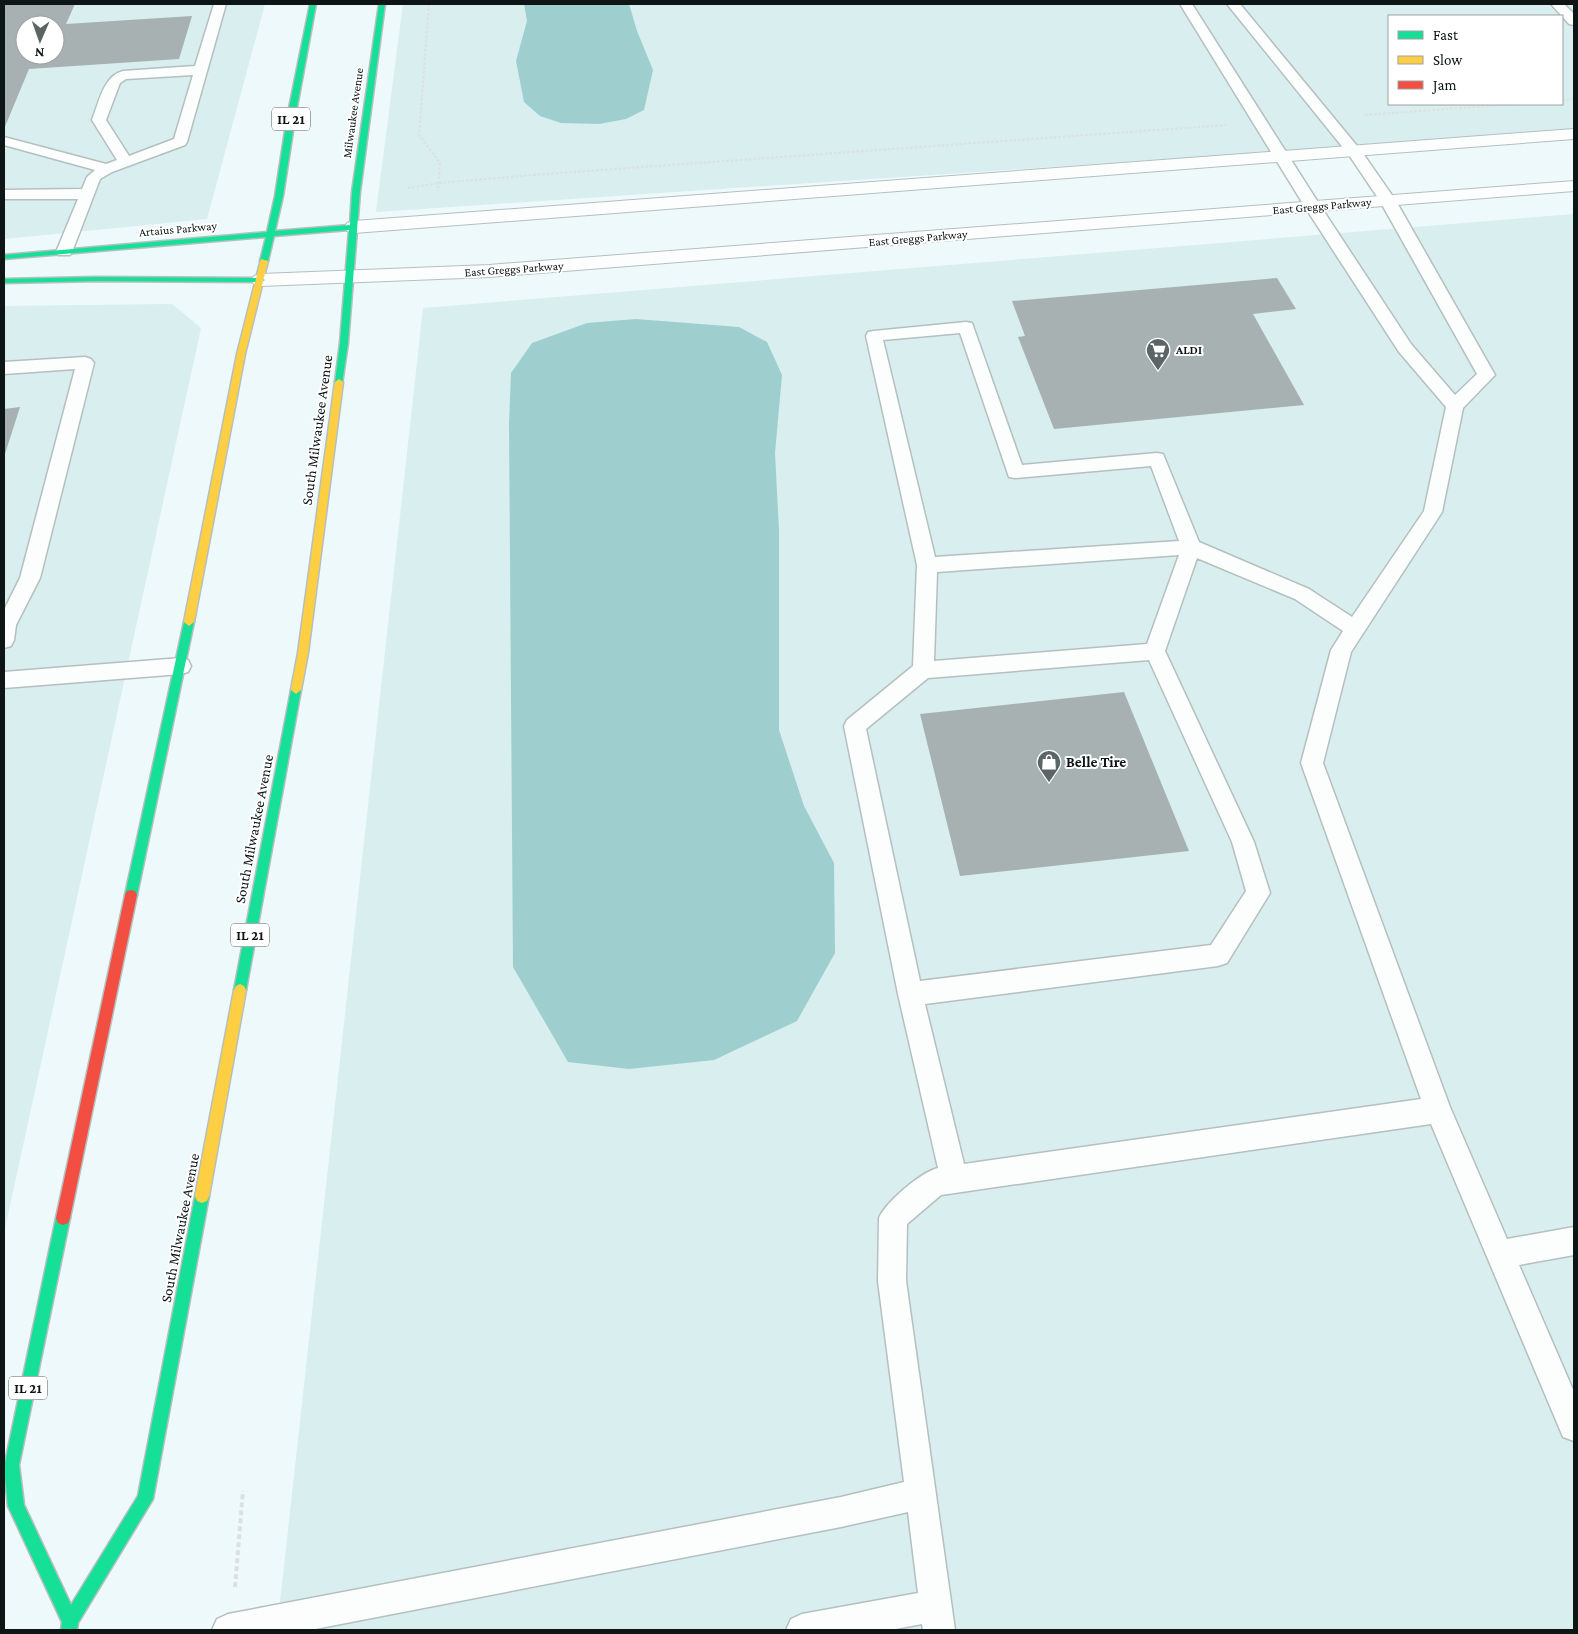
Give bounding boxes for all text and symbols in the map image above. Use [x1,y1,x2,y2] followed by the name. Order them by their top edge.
[15,15,65,65] north arrow
[1388,15,1563,105] legend
[1433,27,1459,43] text: Fast
[34,45,45,61] text: N
[1433,52,1463,68] text: Slow
[340,67,366,159] street label: Milwaukee Avenue
[1431,77,1456,94] text: Jam
[272,108,310,130] road number: IL 21
[1272,195,1373,217] street label: East Greggs Parkway
[139,219,218,239] street label: Artaius Parkway
[868,227,969,249] street label: East Greggs Parkway
[464,259,564,279] street label: East Greggs Parkway
[1145,337,1171,371] supermarket icon: ALDI
[1175,343,1202,357] place label: ALDI
[299,353,336,506] street label: South Milwaukee Avenue
[1036,749,1062,783] shop icon: Belle Tire
[232,753,276,905] street label: South Milwaukee Avenue
[1066,754,1126,770] place label: Belle Tire
[231,924,269,946] road number: IL 21
[158,1152,202,1304] street label: South Milwaukee Avenue
[9,1376,47,1400] road number: IL 21

